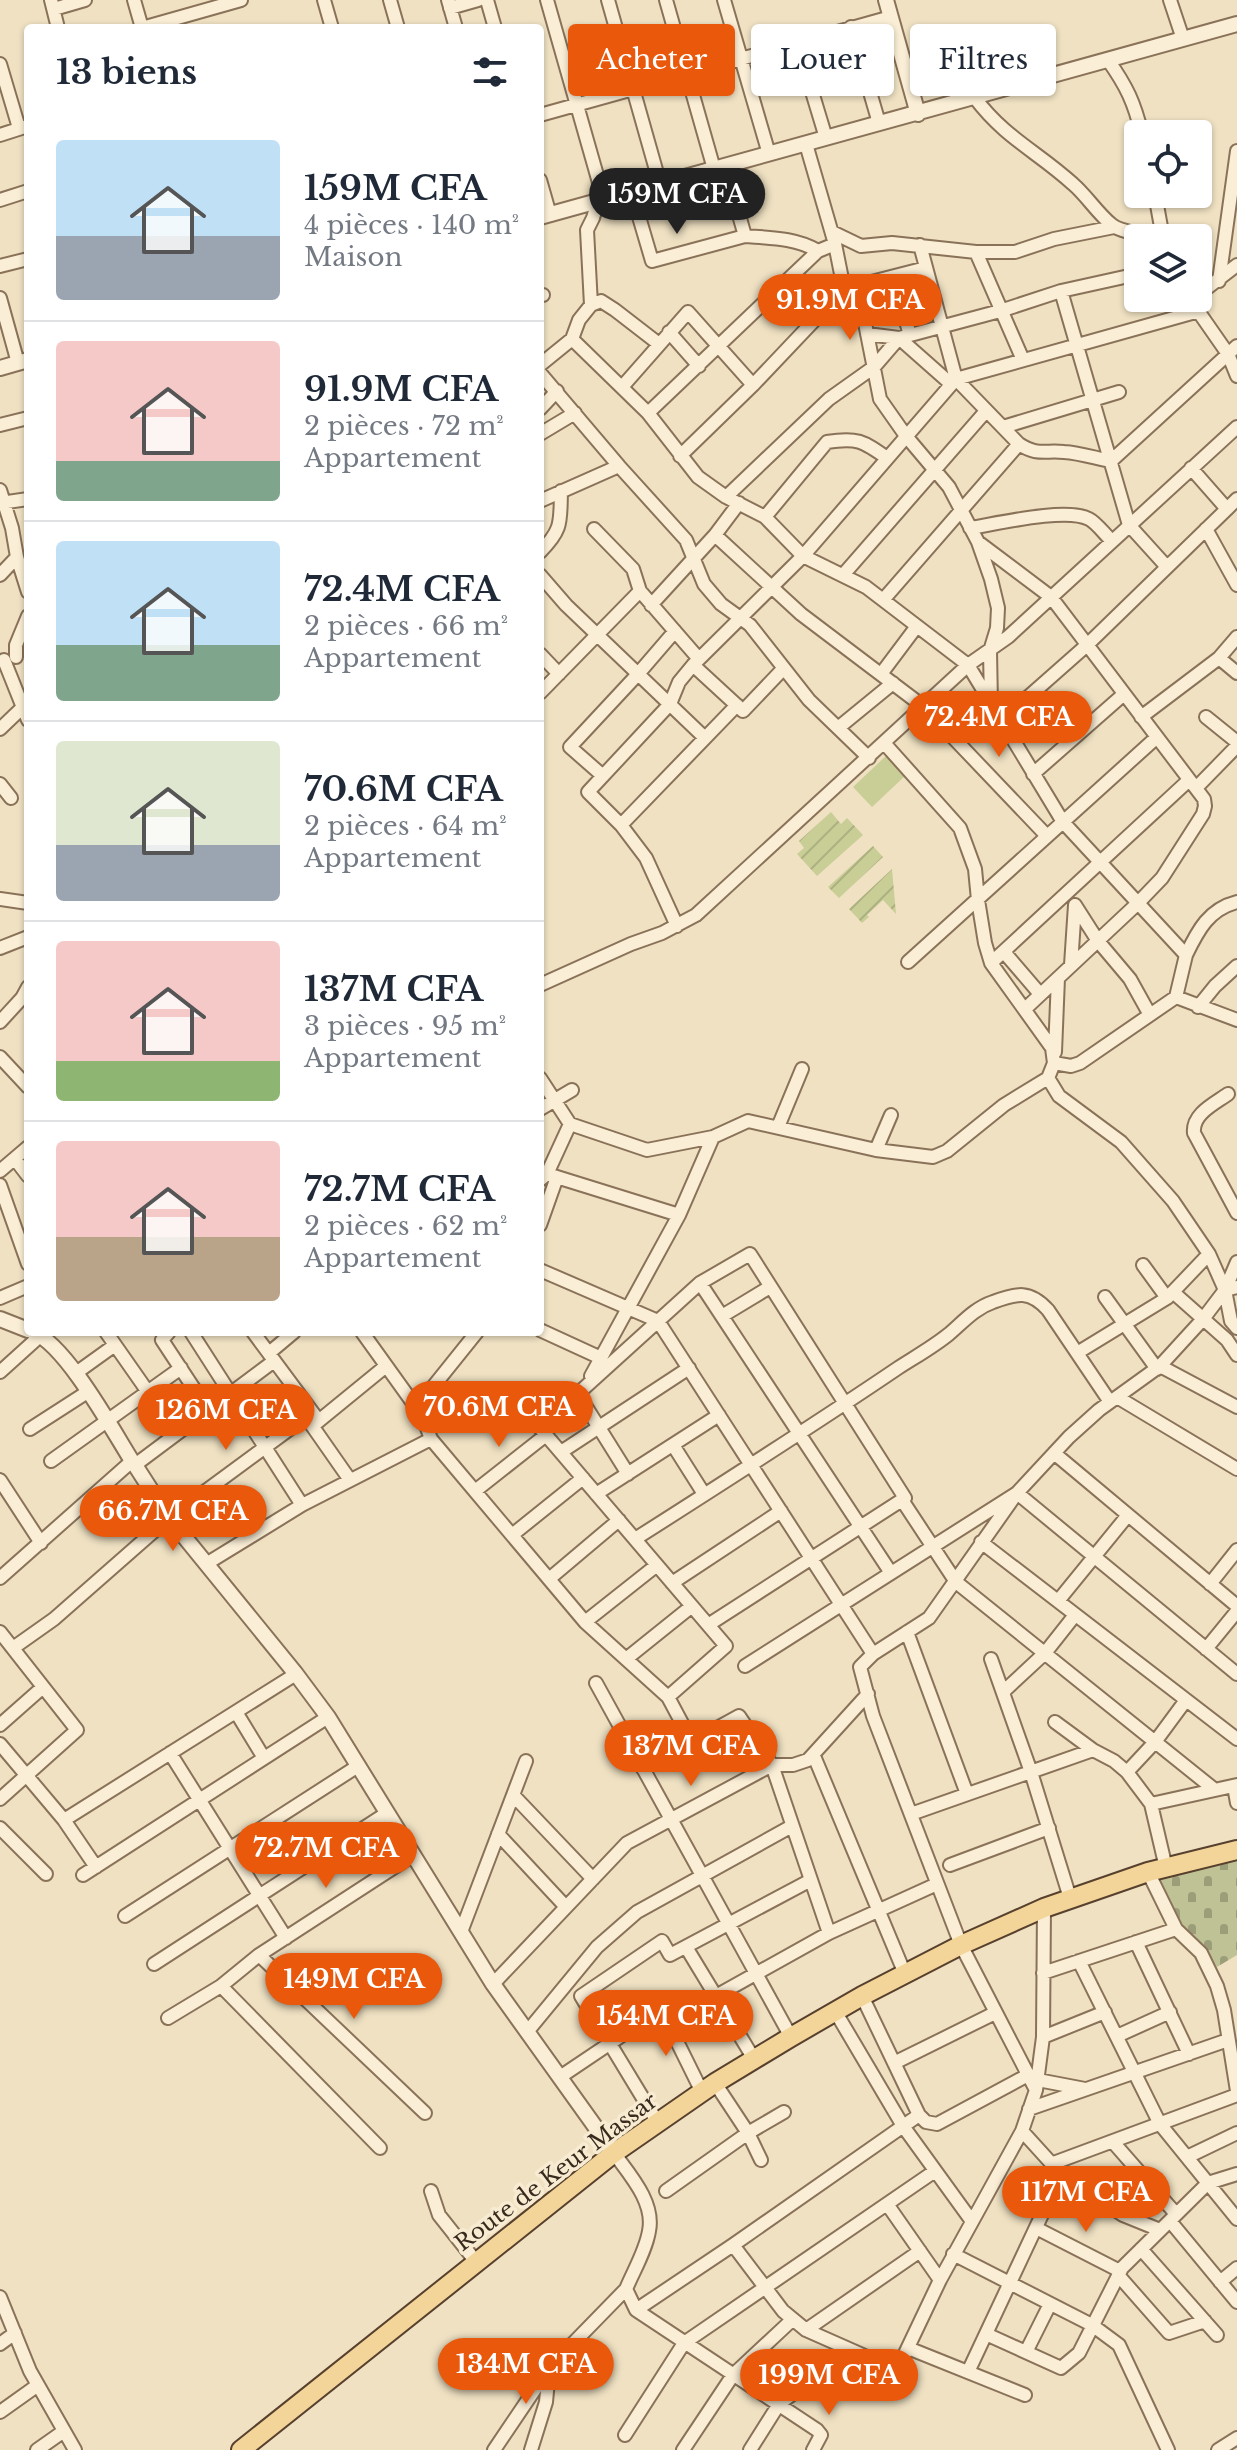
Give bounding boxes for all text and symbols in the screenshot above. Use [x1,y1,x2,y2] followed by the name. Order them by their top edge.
[568,24,735,96] chip: Acheter
[751,24,894,96] chip: Louer
[910,24,1056,96] chip: Filtres
[468,50,512,94] icon: filters
[56,51,197,93] text: 13 biens
[1124,120,1212,312] map controls
[1124,120,1212,208] button: locate
[304,167,487,209] text: 159M CFA
[594,168,760,236] pin: 159M CFA
[120,172,216,268] icon: home
[607,178,747,210] text: 159M CFA
[304,209,519,241] text: 4 pièces · 140 m²
[1124,224,1212,312] button: layers
[304,241,402,273] text: Maison
[758,274,942,342] pin: 91.9M CFA
[776,284,924,316] text: 91.9M CFA
[304,368,498,410] text: 91.9M CFA
[120,373,216,469] icon: home
[304,410,504,442] text: 2 pièces · 72 m²
[304,442,481,474] text: Appartement
[304,568,500,610] text: 72.4M CFA
[120,573,216,669] icon: home
[304,610,508,642] text: 2 pièces · 66 m²
[304,642,481,674] text: Appartement
[907,691,1091,759] pin: 72.4M CFA
[924,701,1074,733] text: 72.4M CFA
[304,768,502,810] text: 70.6M CFA
[120,773,216,869] icon: home
[304,810,507,842] text: 2 pièces · 64 m²
[304,842,481,874] text: Appartement
[304,968,483,1010] text: 137M CFA
[120,973,216,1069] icon: home
[304,1010,506,1042] text: 3 pièces · 95 m²
[304,1042,481,1074] text: Appartement
[304,1168,495,1210] text: 72.7M CFA
[120,1173,216,1269] icon: home
[304,1210,507,1242] text: 2 pièces · 62 m²
[304,1242,481,1274] text: Appartement
[407,1381,591,1449] pin: 70.6M CFA
[143,1384,309,1452] pin: 126M CFA
[423,1391,575,1423] text: 70.6M CFA
[155,1394,297,1426] text: 126M CFA
[81,1485,265,1553] pin: 66.7M CFA
[98,1495,248,1527] text: 66.7M CFA
[608,1720,774,1788] pin: 137M CFA
[623,1730,759,1762] text: 137M CFA
[234,1822,418,1890] pin: 72.7M CFA
[253,1832,399,1864] text: 72.7M CFA
[271,1953,437,2021] pin: 149M CFA
[283,1963,425,1995] text: 149M CFA
[583,1990,749,2058] pin: 154M CFA
[596,2000,736,2032] text: 154M CFA
[450,2087,663,2257] street label: Route de Keur Massar
[1003,2166,1169,2234] pin: 117M CFA
[1020,2176,1152,2208] text: 117M CFA
[443,2338,609,2406] pin: 134M CFA
[456,2348,596,2380] text: 134M CFA
[746,2349,912,2417] pin: 199M CFA
[758,2359,900,2391] text: 199M CFA

